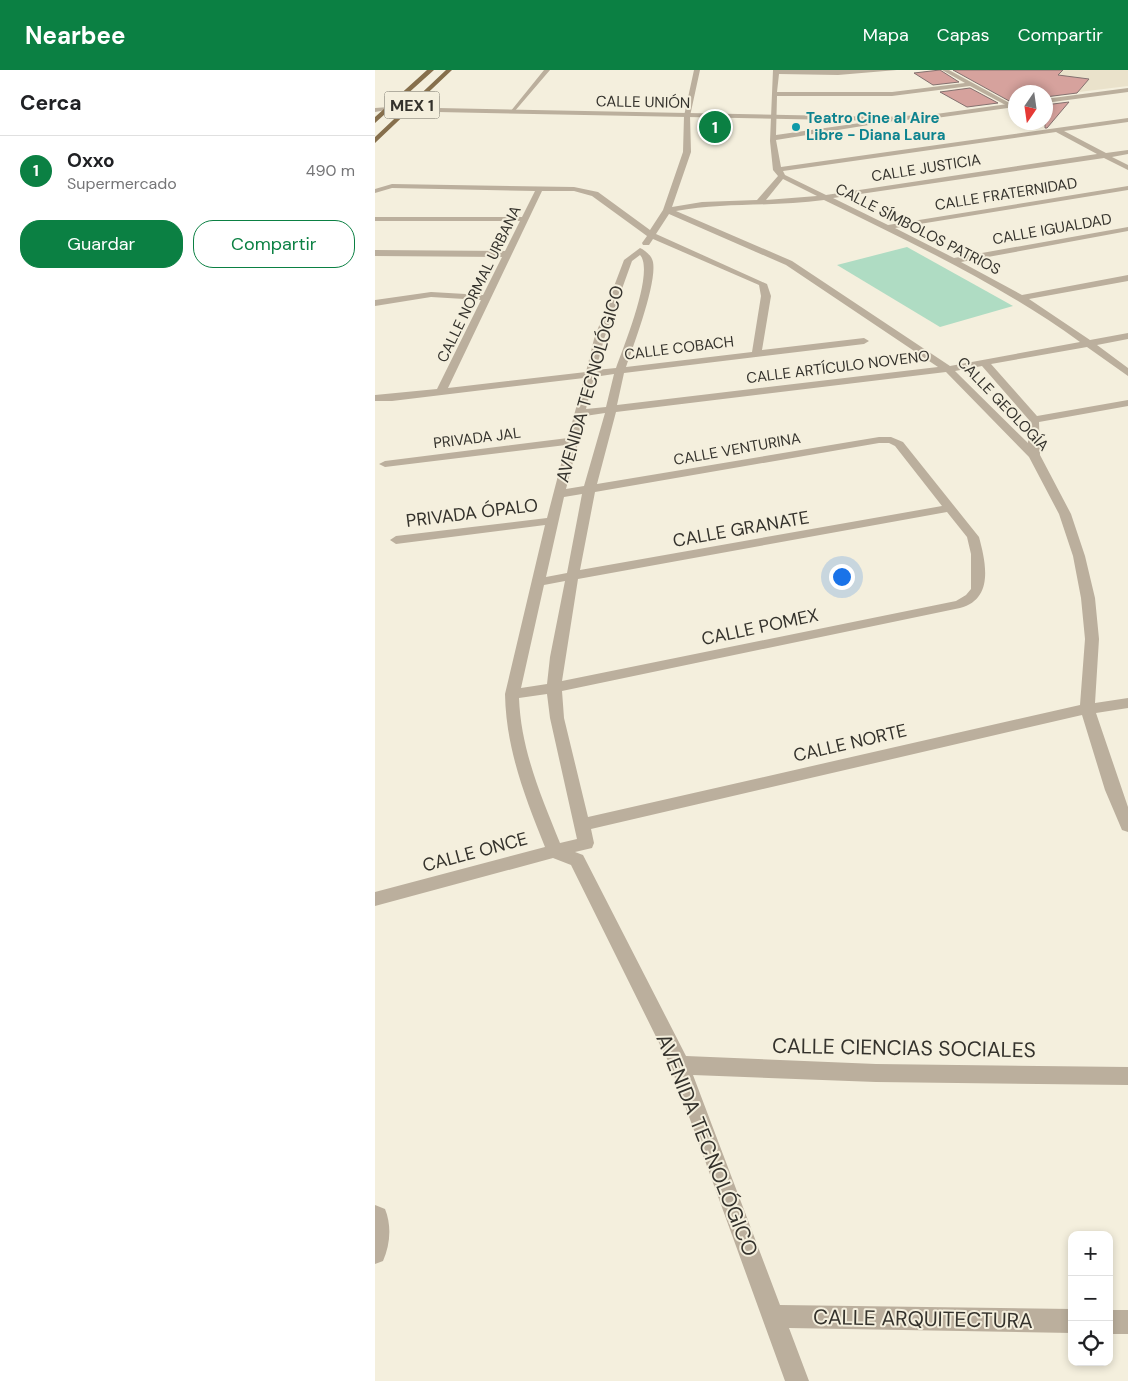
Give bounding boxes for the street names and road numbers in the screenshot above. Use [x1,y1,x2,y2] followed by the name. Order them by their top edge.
[596,91,690,113] street label: CALLE UNIÓN
[385,92,439,118] road number: MEX 1
[870,149,982,187] street label: CALLE JUSTICIA
[933,173,1079,215] street label: CALLE FRATERNIDAD
[832,179,1004,280] street label: CALLE SÍMBOLOS PATRIOS
[432,202,526,366] street label: CALLE NORMAL URBANA
[991,209,1113,249] street label: CALLE IGUALDAD
[550,283,630,485] street label: AVENIDA TECNOLÓGICO
[623,331,735,365] street label: CALLE COBACH
[745,346,931,388] street label: CALLE ARTÍCULO NOVENO
[953,353,1053,455] street label: CALLE GEOLOGÍA
[432,423,522,453] street label: PRIVADA JAL
[672,428,802,470] street label: CALLE VENTURINA
[405,493,539,533] street label: PRIVADA ÓPALO
[671,505,811,553] street label: CALLE GRANATE
[699,603,821,651] street label: CALLE POMEX
[791,718,909,768] street label: CALLE NORTE
[420,826,530,878] street label: CALLE ONCE
[649,1030,765,1260] street label: AVENIDA TECNOLÓGICO
[772,1032,1036,1064] street label: CALLE CIENCIAS SOCIALES
[813,1303,1033,1335] street label: CALLE ARQUITECTURA

